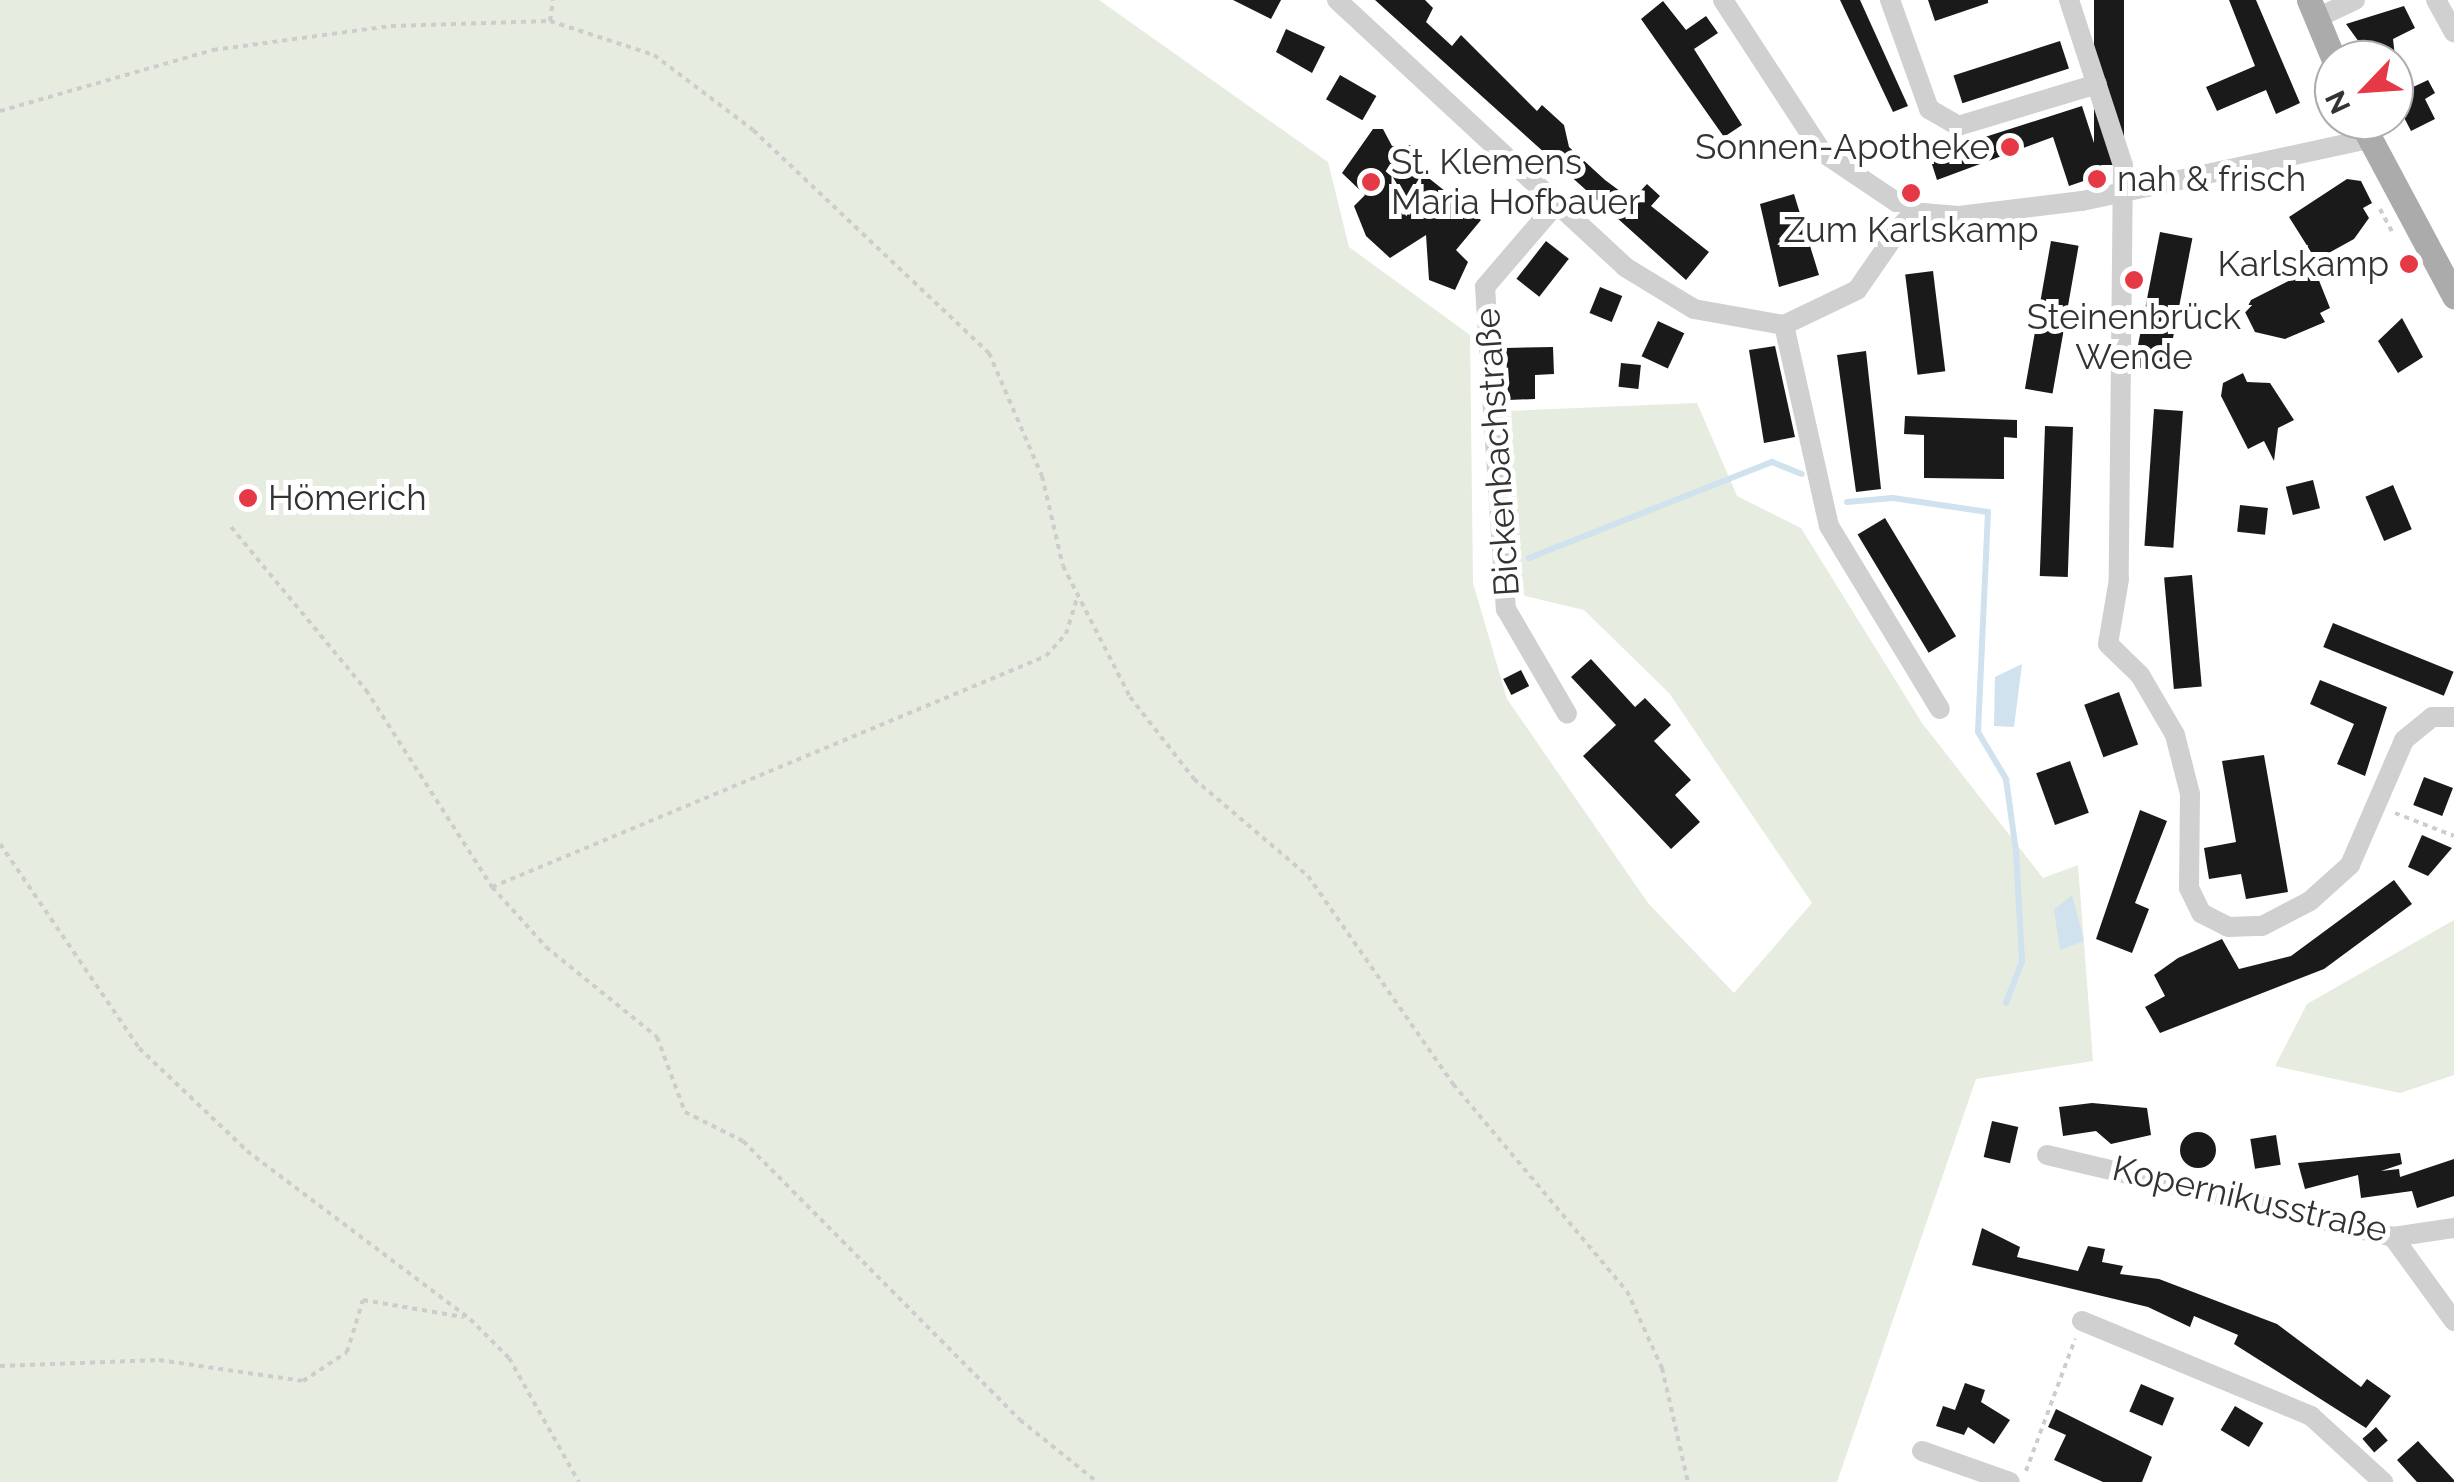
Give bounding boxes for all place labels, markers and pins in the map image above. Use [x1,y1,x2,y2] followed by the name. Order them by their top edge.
[1695,126,1990,168] place label: Sonnen-Apotheke
[1999,136,2021,158] marker: Sonnen-Apotheke
[1391,141,1640,223] place label: St. Klemens Maria Hofbauer
[2117,158,2306,200] place label: nah & frisch
[2086,168,2108,190] marker: nah & frisch
[1360,171,1382,193] marker: St. Klemens Maria Hofbauer
[1900,182,1922,204] marker: Zum Karlskamp
[1783,209,2039,251] place label: Zum Karlskamp
[2217,243,2389,285] place label: Karlskamp
[2398,253,2420,275] marker: Karlskamp
[2123,269,2145,291] marker: Steinenbrück Wende
[2027,296,2241,378] place label: Steinenbrück Wende
[268,477,427,519] place label: Hömerich
[237,487,259,509] marker: Hömerich

